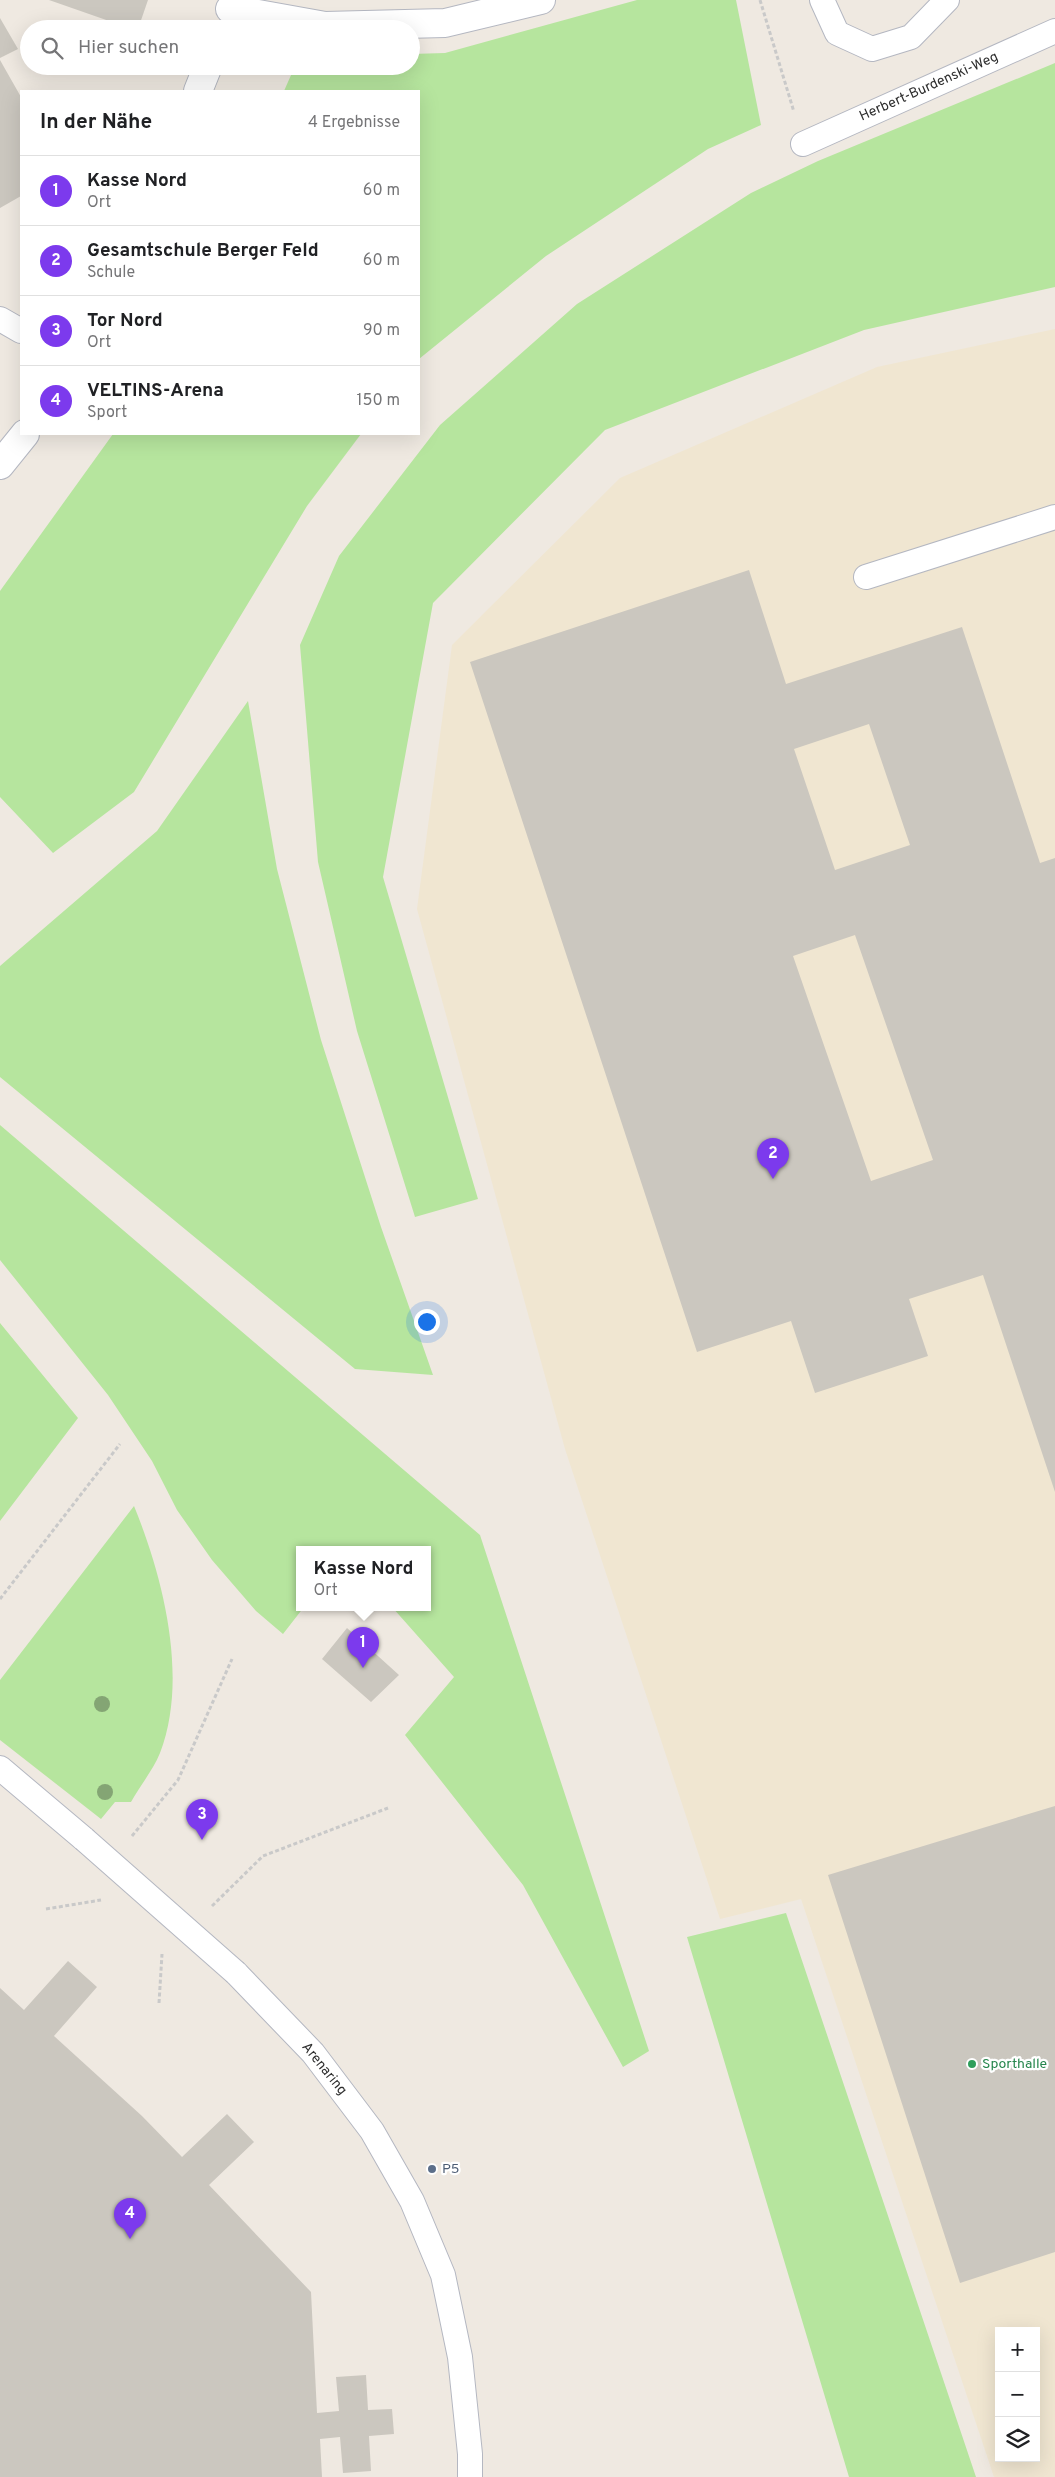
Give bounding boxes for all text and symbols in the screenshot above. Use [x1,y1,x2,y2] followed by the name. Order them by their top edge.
[20,20,420,75] search box
[38,34,66,62] icon: search
[78,36,179,60] text: Hier suchen
[857,49,1001,125] street label: Herbert-Burdenski-Weg
[40,109,152,136] text: In der Nähe
[308,113,400,133] text: 4 Ergebnisse
[87,169,187,193] text: Kasse Nord
[53,181,59,201] text: 1
[363,181,400,201] text: 60 m
[87,193,111,213] text: Ort
[87,239,319,263] text: Gesamtschule Berger Feld
[51,251,61,271] text: 2
[363,251,400,271] text: 60 m
[87,263,135,283] text: Schule
[87,309,163,333] text: Tor Nord
[51,321,61,341] text: 3
[363,321,400,341] text: 90 m
[87,333,111,353] text: Ort
[87,379,224,403] text: VELTINS-Arena
[51,391,61,411] text: 4
[357,391,400,411] text: 150 m
[87,403,127,423] text: Sport
[757,1138,789,1179] pin: 2
[414,1309,440,1335] your location
[296,1546,431,1611] popup
[313,1557,414,1581] text: Kasse Nord
[313,1581,338,1601] text: Ort
[347,1627,379,1668] pin: 1
[186,1799,218,1840] pin: 3
[298,2039,350,2099] street label: Arenaring
[982,2056,1047,2073] place label: Sporthalle
[966,2058,978,2070] marker: Sporthalle
[442,2161,460,2178] place label: P5
[426,2163,438,2175] marker: P5
[114,2198,146,2239] pin: 4
[995,2327,1040,2462] map controls
[995,2327,1040,2372] button: +
[995,2372,1040,2417] button: −
[995,2417,1040,2462] button: layers

